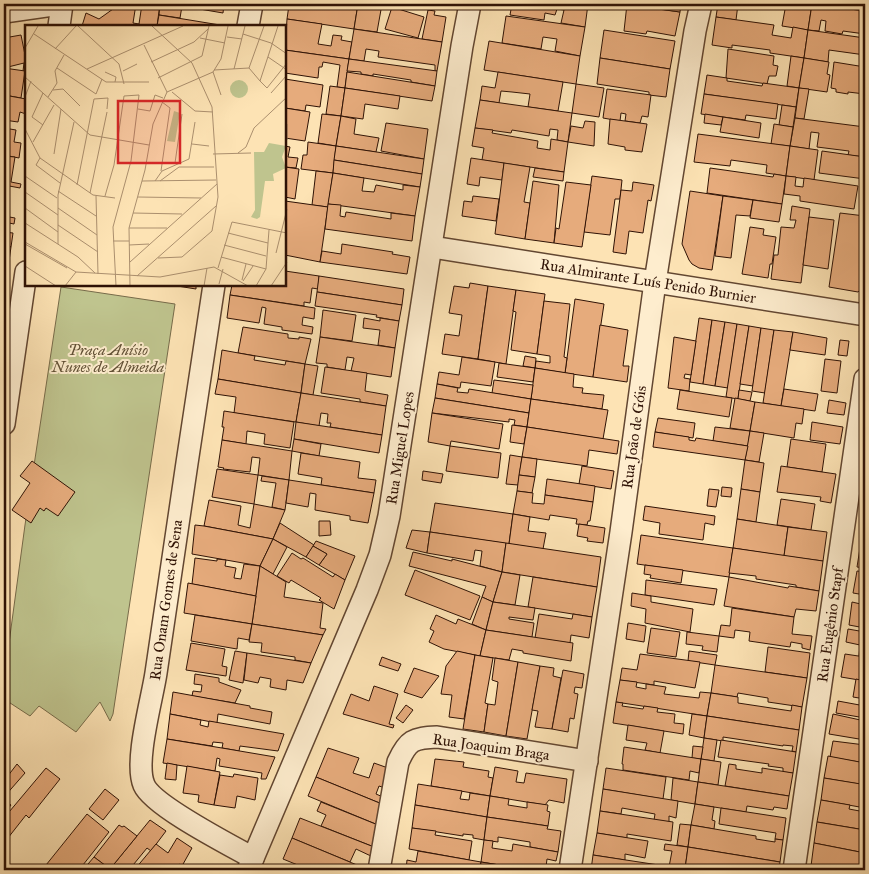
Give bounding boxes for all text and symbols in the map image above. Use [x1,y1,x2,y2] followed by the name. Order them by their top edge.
[25,25,286,286] inset map
[539,255,758,307] street label: Rua Almirante Luís Penido Burnier
[51,341,164,376] park label: Praça Anísio Nunes de Almeida
[618,384,651,490] street label: Rua João de Góis
[382,390,418,506] street label: Rua Miguel Lopes
[146,518,186,682] street label: Rua Onam Gomes de Sena
[813,564,847,684] street label: Rua Eugênio Stapf
[431,730,551,765] street label: Rua Joaquim Braga

